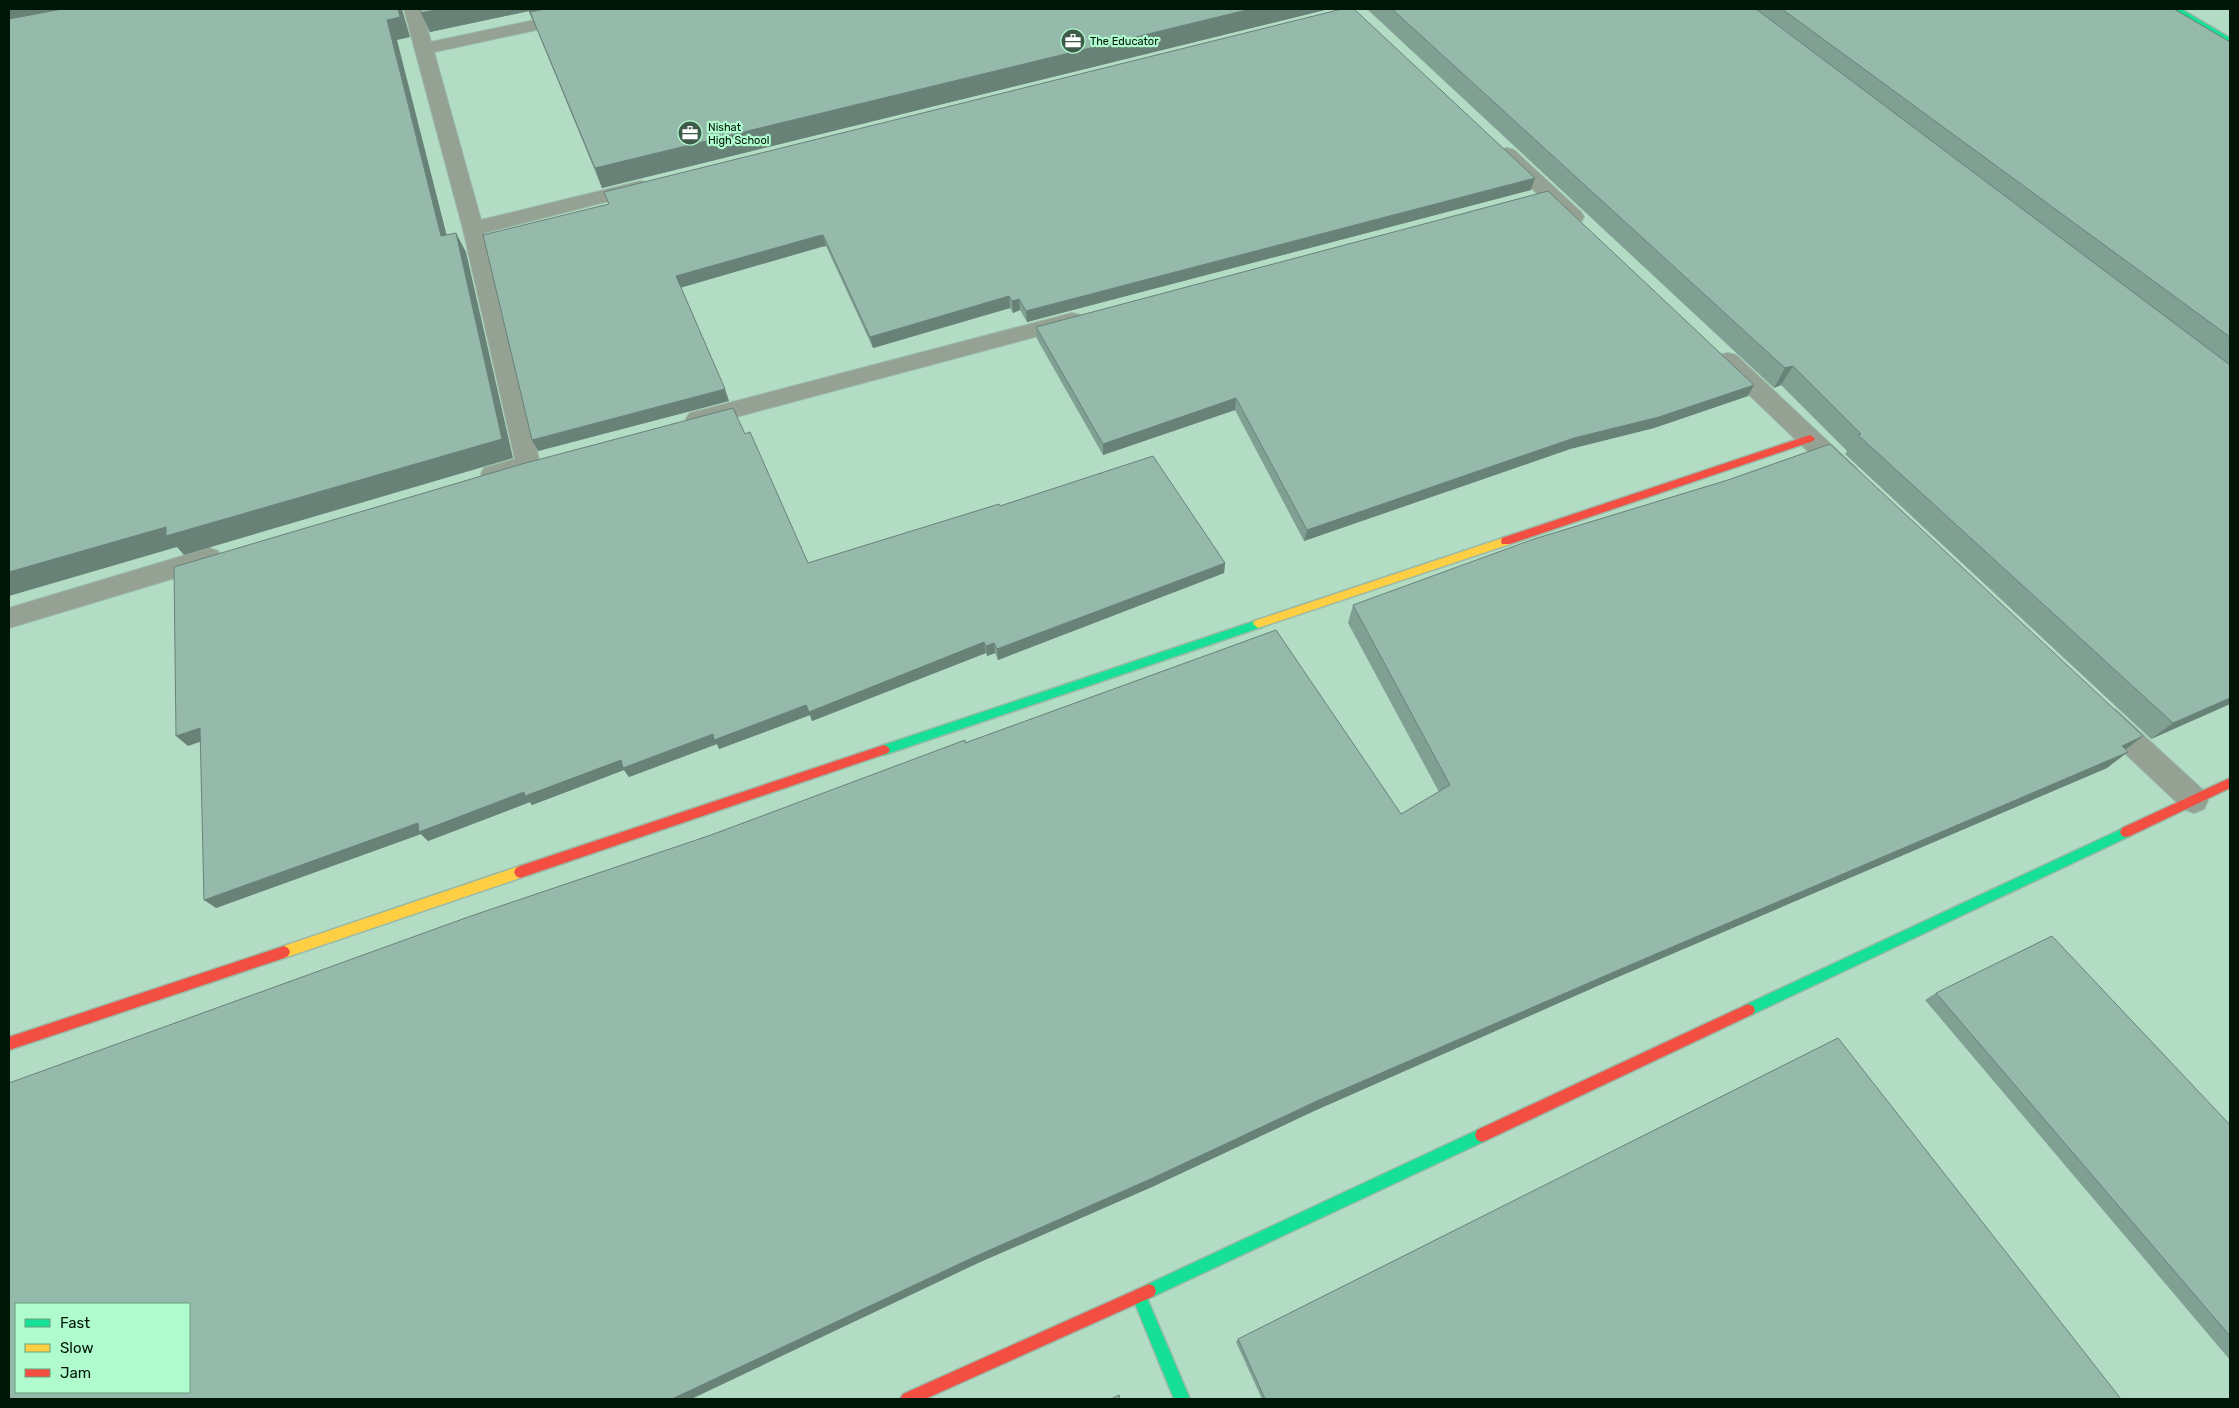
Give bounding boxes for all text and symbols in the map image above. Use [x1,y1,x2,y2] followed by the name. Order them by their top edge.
[1060,28,1086,54] office icon: The Educator
[1090,35,1159,48] place label: The Educator
[677,120,703,146] office icon: Nishat High School
[708,121,769,147] place label: Nishat High School
[15,1303,190,1393] legend
[60,1314,90,1332] text: Fast
[60,1339,93,1357] text: Slow
[60,1364,91,1382] text: Jam

